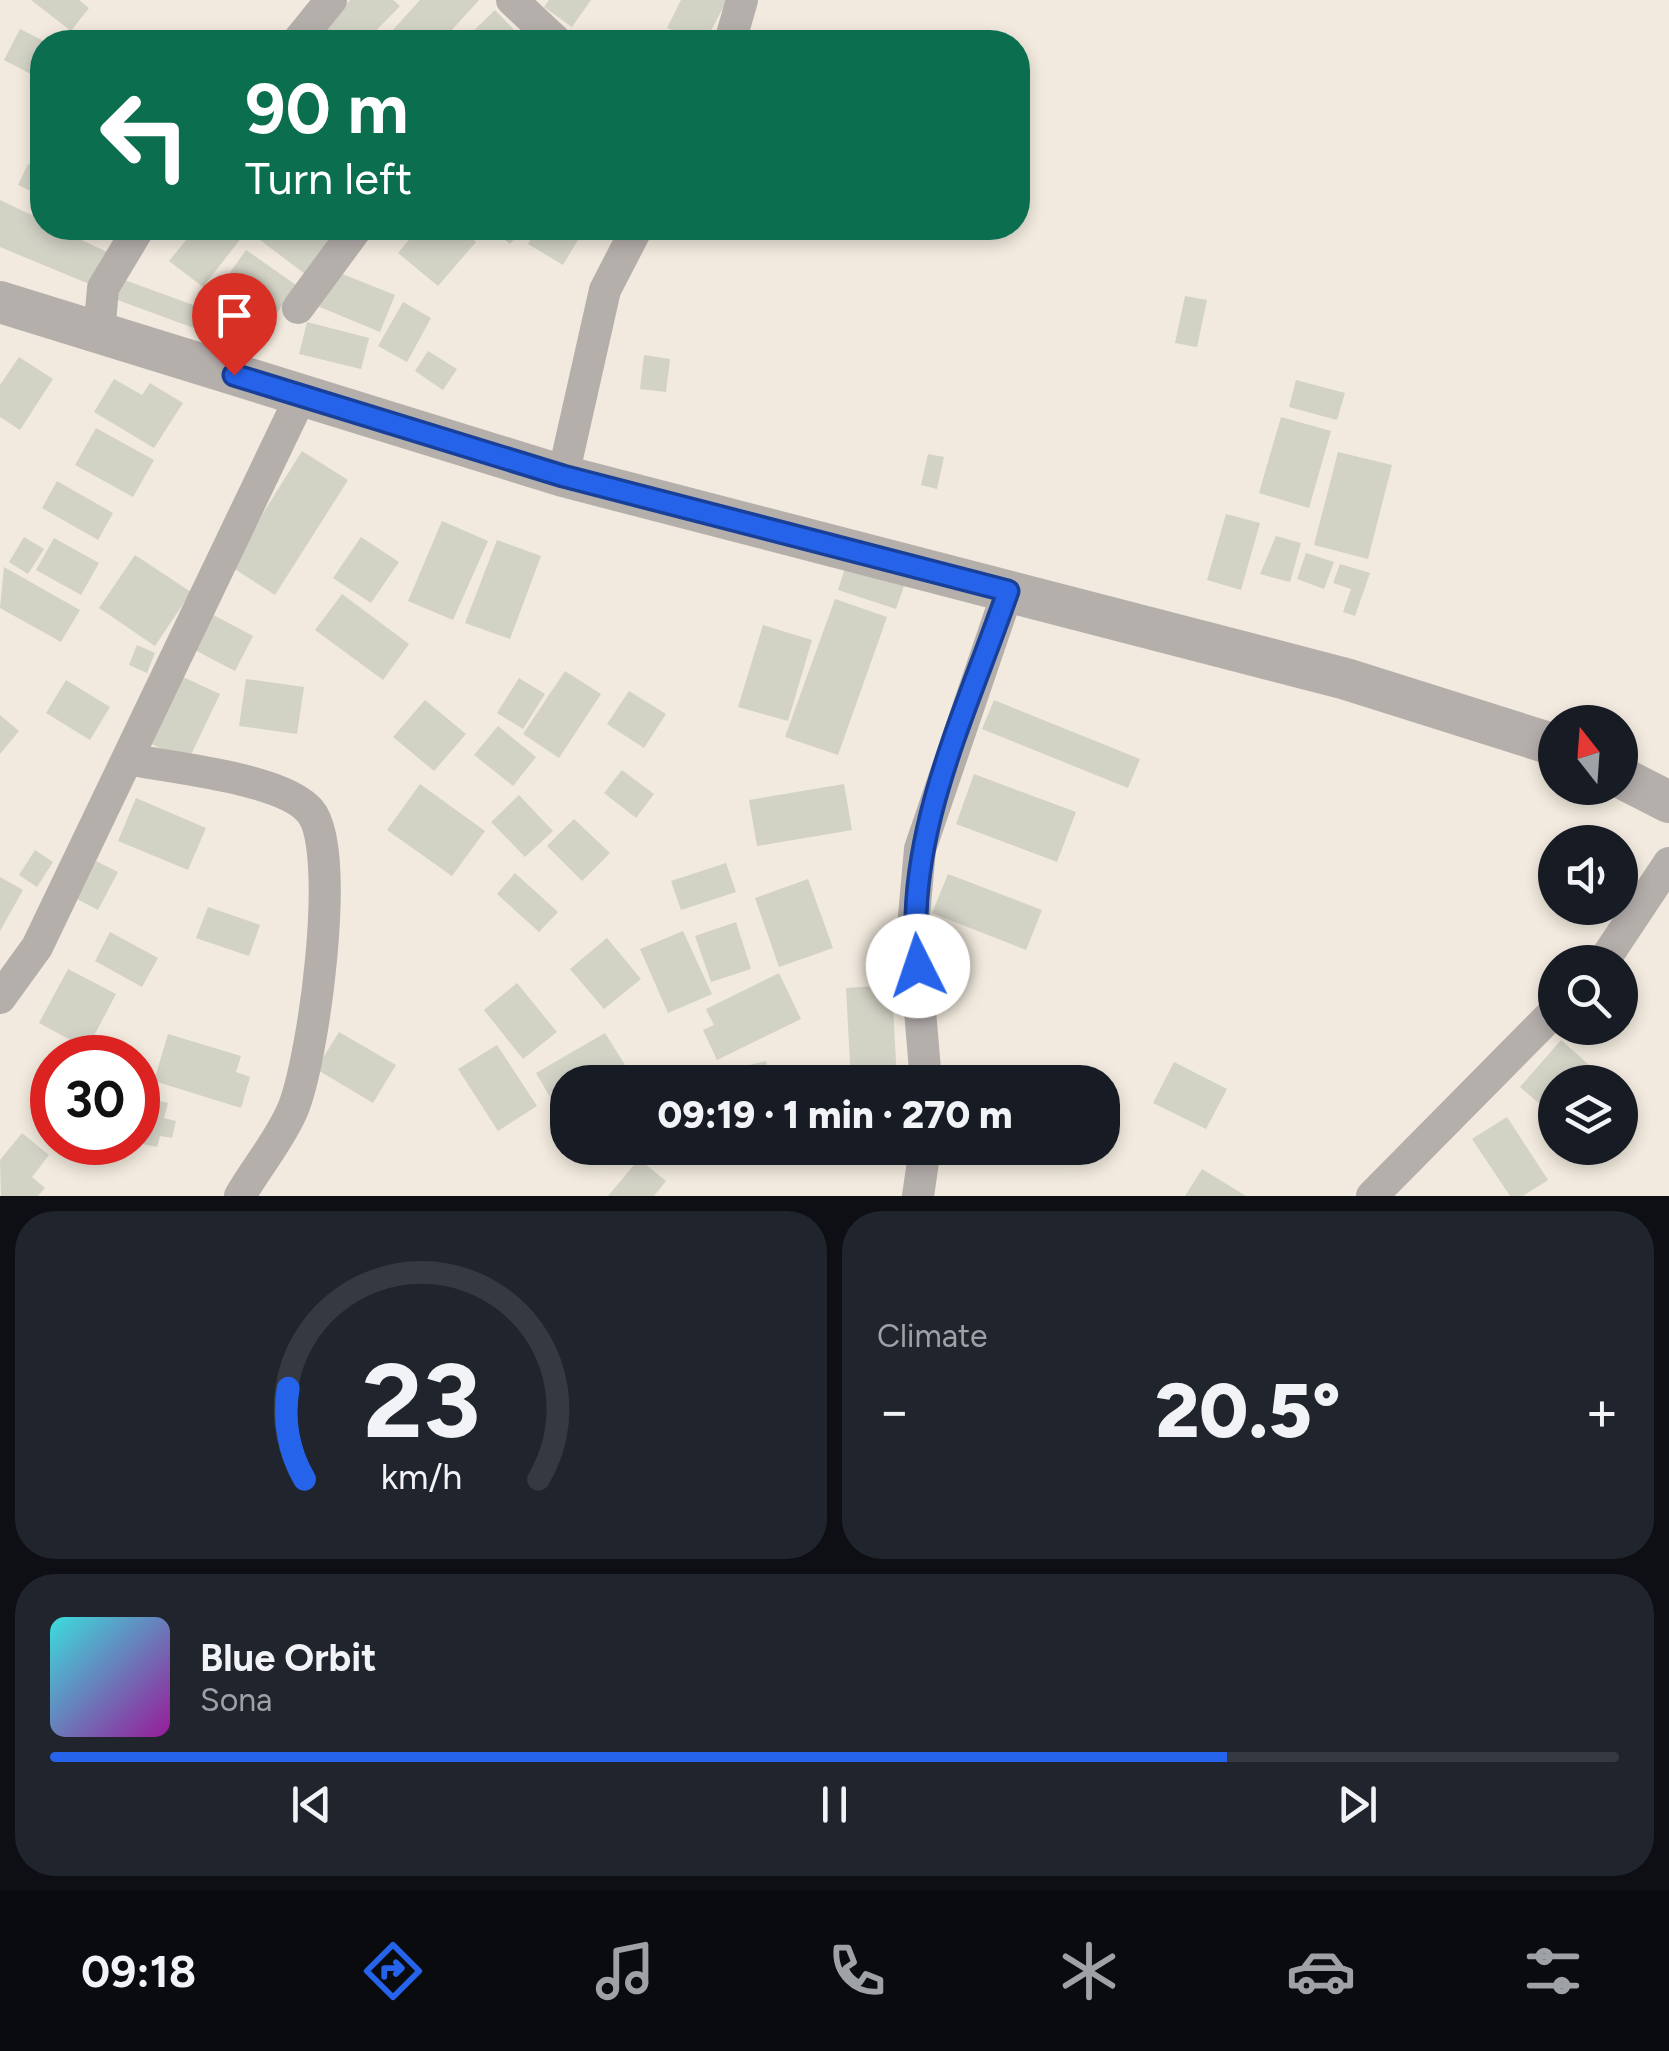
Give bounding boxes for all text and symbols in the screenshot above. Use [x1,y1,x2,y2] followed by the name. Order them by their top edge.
[245,66,409,151] text: 90 m
[80,70,210,200] icon: left
[245,151,412,205] text: Turn left
[192,273,277,376] pin
[207,288,262,343] icon: arrive
[1538,705,1638,805] north arrow
[1538,705,1638,1165] map controls
[1538,825,1638,925] button: sound
[866,914,970,1018] position arrow
[1538,945,1638,1045] button: search
[30,1035,160,1165] speed limit sign: 30
[1538,1065,1638,1165] button: layers
[657,1092,1013,1138] text: 09:19 · 1 min · 270 m
[877,1317,988,1355] text: Climate
[362,1338,480,1463] text: 23
[1155,1366,1341,1456] text: 20.5°
[877,1378,911,1444] text: −
[1585,1378,1619,1444] text: +
[380,1455,462,1498] text: km/h
[200,1635,376,1681] text: Blue Orbit
[200,1681,272,1719] text: Sona
[284,1777,339,1832] icon: previous
[807,1777,862,1832] icon: pause
[1330,1777,1385,1832] icon: next
[358,1936,428,2006] icon: directions
[590,1936,660,2006] icon: music
[822,1936,892,2006] icon: phone
[1054,1936,1124,2006] icon: climate
[1286,1936,1356,2006] icon: car
[1518,1936,1588,2006] icon: filters
[81,1944,196,1998] text: 09:18

